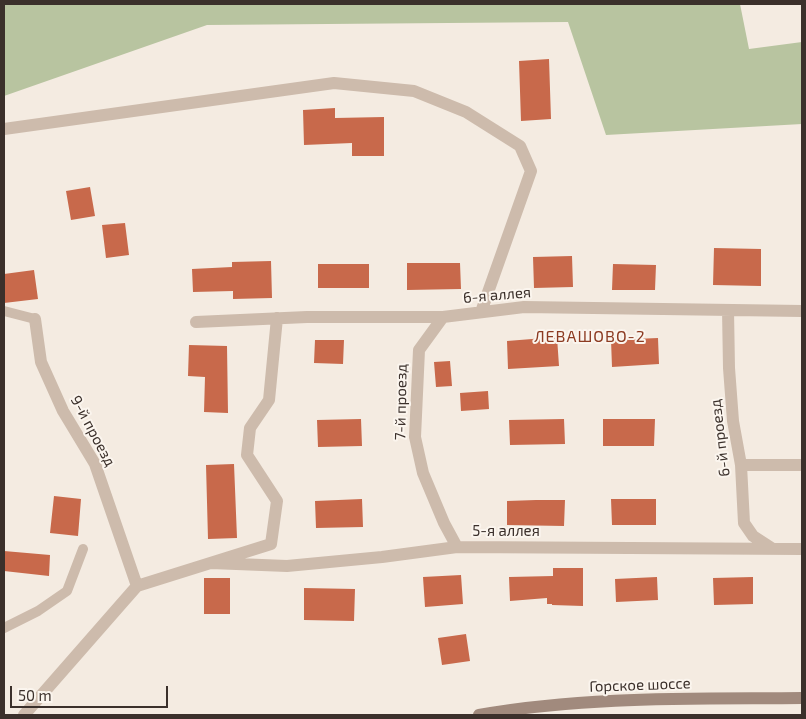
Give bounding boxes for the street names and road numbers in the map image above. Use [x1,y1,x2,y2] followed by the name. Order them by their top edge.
[462,283,532,307] street label: 6-я аллея
[391,364,411,440] street label: 7-й проезд
[67,392,119,470] street label: 9-й проезд
[706,398,734,478] street label: 6-й проезд
[472,522,540,540] street label: 5-я аллея
[589,674,691,696] street label: Горское шоссе

